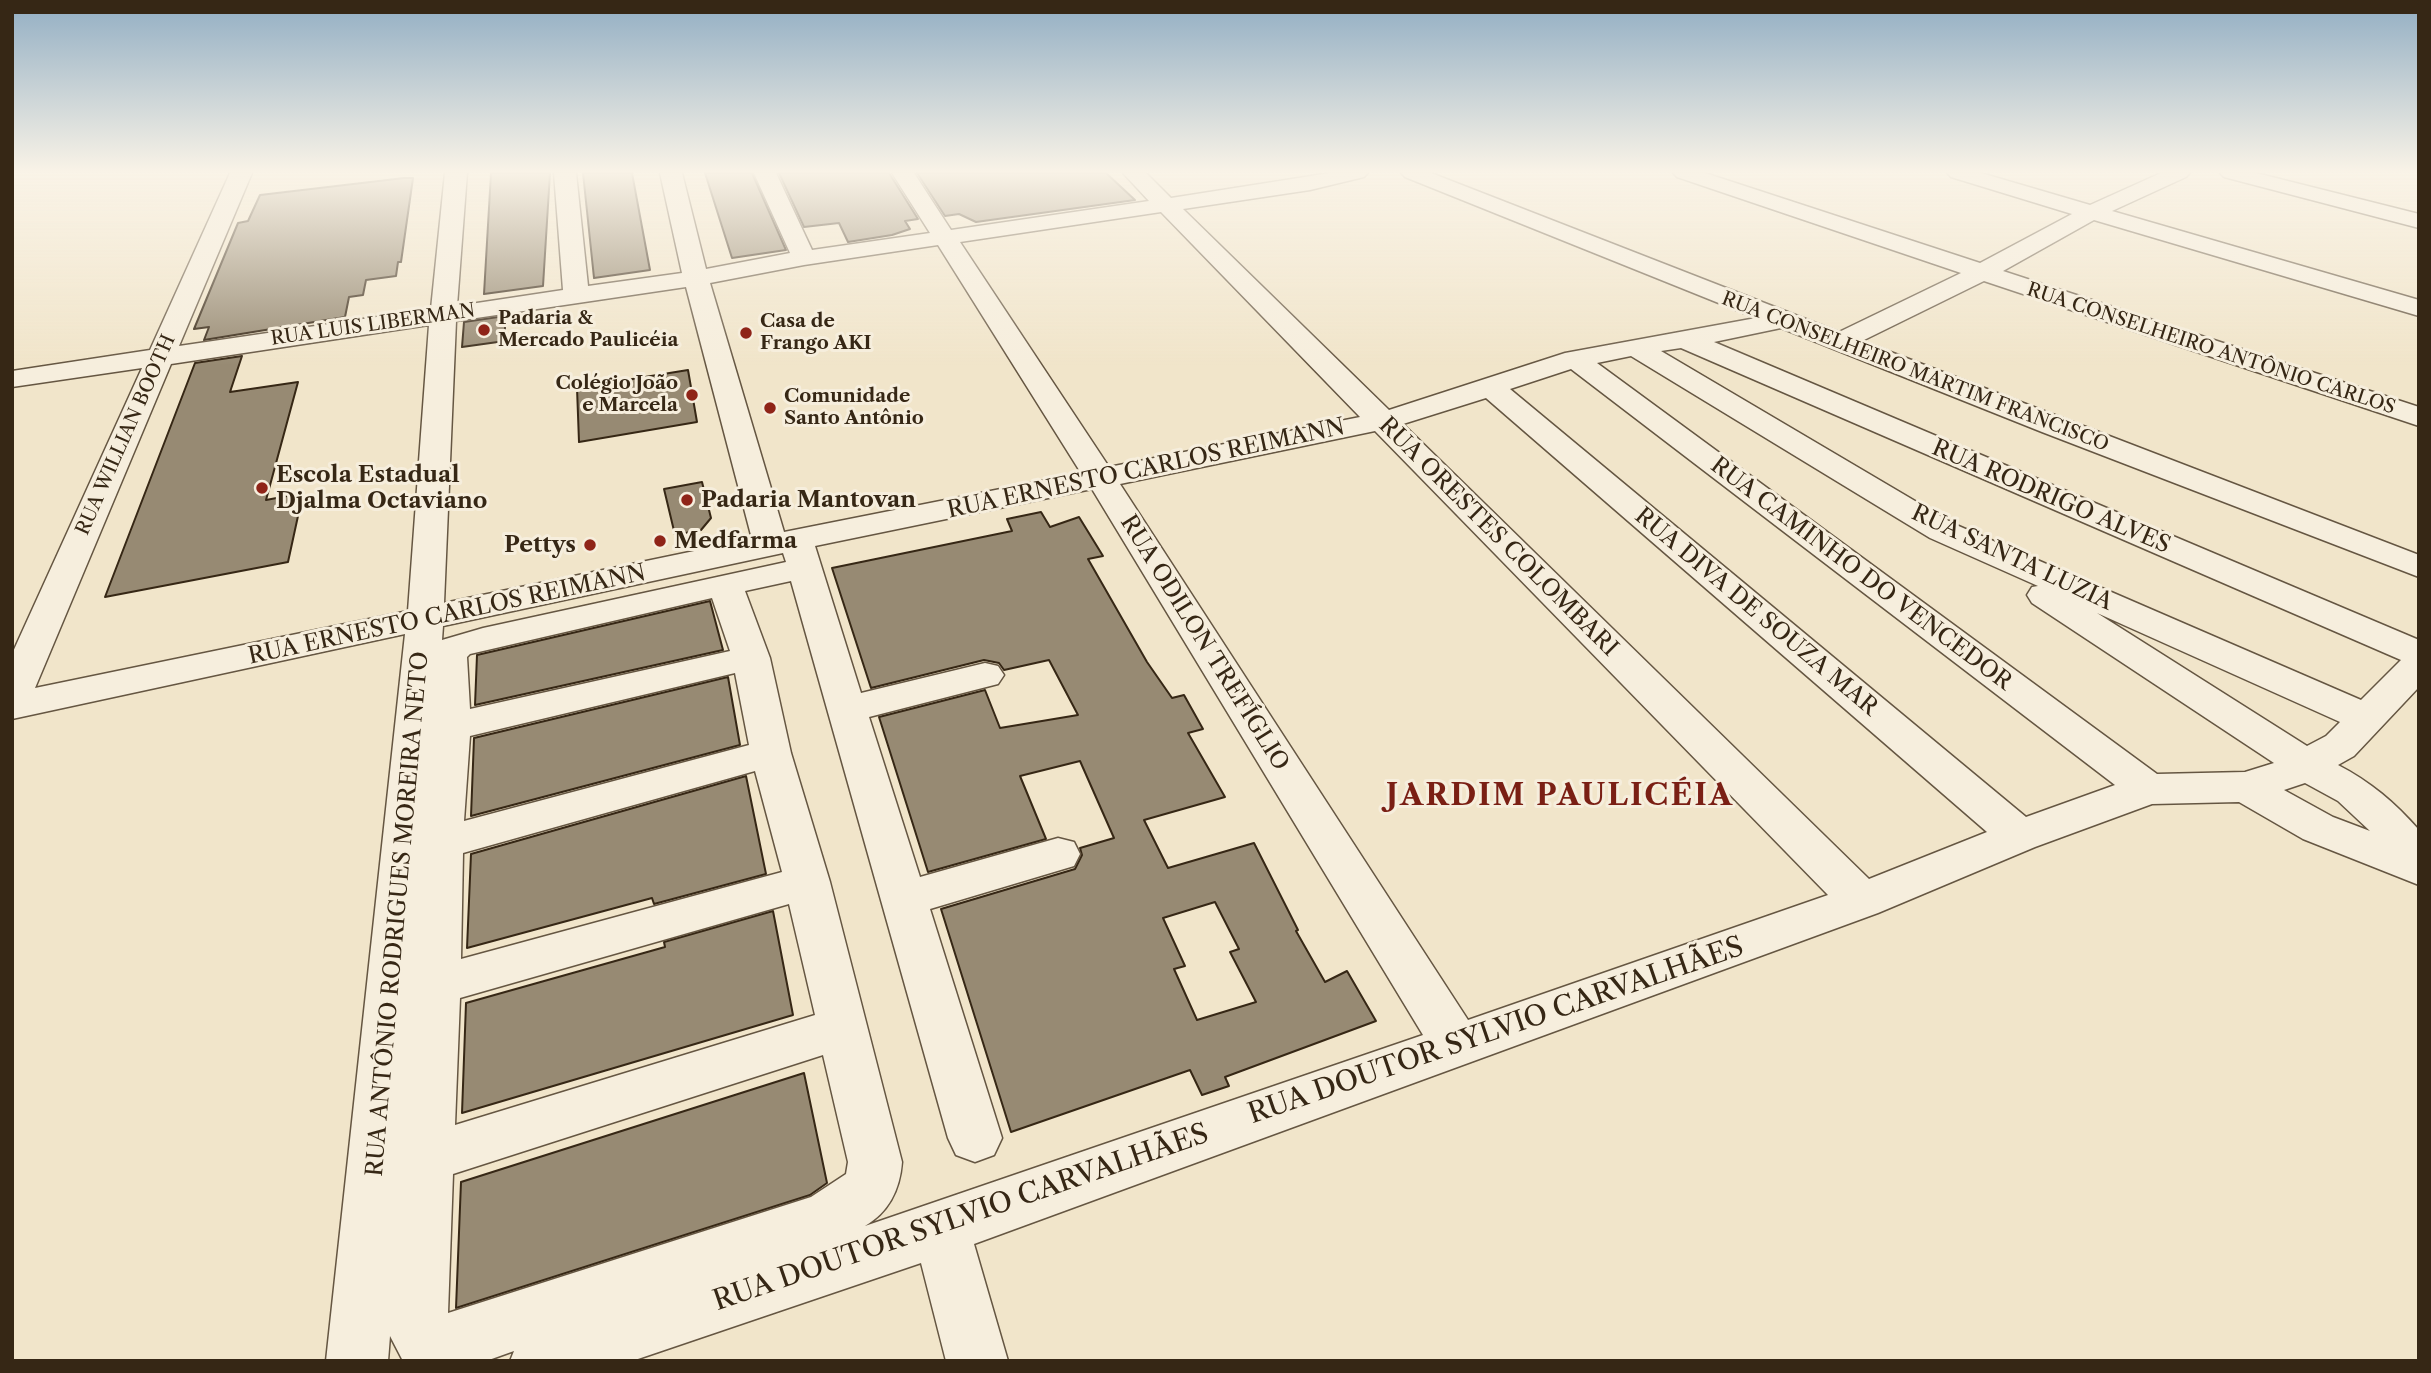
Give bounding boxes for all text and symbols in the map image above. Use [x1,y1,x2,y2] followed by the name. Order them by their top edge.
[2024,279,2398,419] street label: RUA CONSELHEIRO ANTÔNIO CARLOS
[1718,287,2112,457] street label: RUA CONSELHEIRO MARTIM FRANCISCO
[269,299,477,351] street label: RUA LUIS LIBERMAN
[498,308,678,352] place label: Padaria & Mercado Paulicéia
[760,311,871,355] place label: Casa de Frango AKI
[476,322,492,338] marker: Padaria & Mercado Paulicéia
[738,325,754,341] marker: Casa de Frango AKI
[71,331,181,539] street label: RUA WILLIAN BOOTH
[556,373,678,417] place label: Colégio João e Marcela
[784,386,924,430] place label: Comunidade Santo Antônio
[684,387,700,403] marker: Colégio João e Marcela
[762,400,778,416] marker: Comunidade Santo Antônio
[1373,412,1623,662] street label: RUA ORESTES COLOMBARI
[945,413,1347,525] street label: RUA ERNESTO CARLOS REIMANN
[1928,434,2174,560] street label: RUA RODRIGO ALVES
[1705,452,2017,696] street label: RUA CAMINHO DO VENCEDOR
[276,461,487,515] place label: Escola Estadual Djalma Octaviano
[254,480,270,496] marker: Escola Estadual Djalma Octaviano
[701,486,916,514] place label: Padaria Mantovan
[679,492,695,508] marker: Padaria Mantovan
[1907,499,2117,617] street label: RUA SANTA LUZIA
[1629,502,1883,722] street label: RUA DIVA DE SOUZA MAR
[1114,510,1294,776] street label: RUA ODILON TREFÍGLIO
[674,527,797,555] place label: Medfarma
[504,531,576,559] place label: Pettys
[652,533,668,549] marker: Medfarma
[582,537,598,553] marker: Pettys
[246,559,648,671] street label: RUA ERNESTO CARLOS REIMANN
[361,650,435,1178] street label: RUA ANTÔNIO RODRIGUES MOREIRA NETO
[1388,778,1732,814] district label: JARDIM PAULICÉIA
[1244,930,1748,1132] street label: RUA DOUTOR SYLVIO CARVALHÃES
[709,1117,1213,1319] street label: RUA DOUTOR SYLVIO CARVALHÃES

